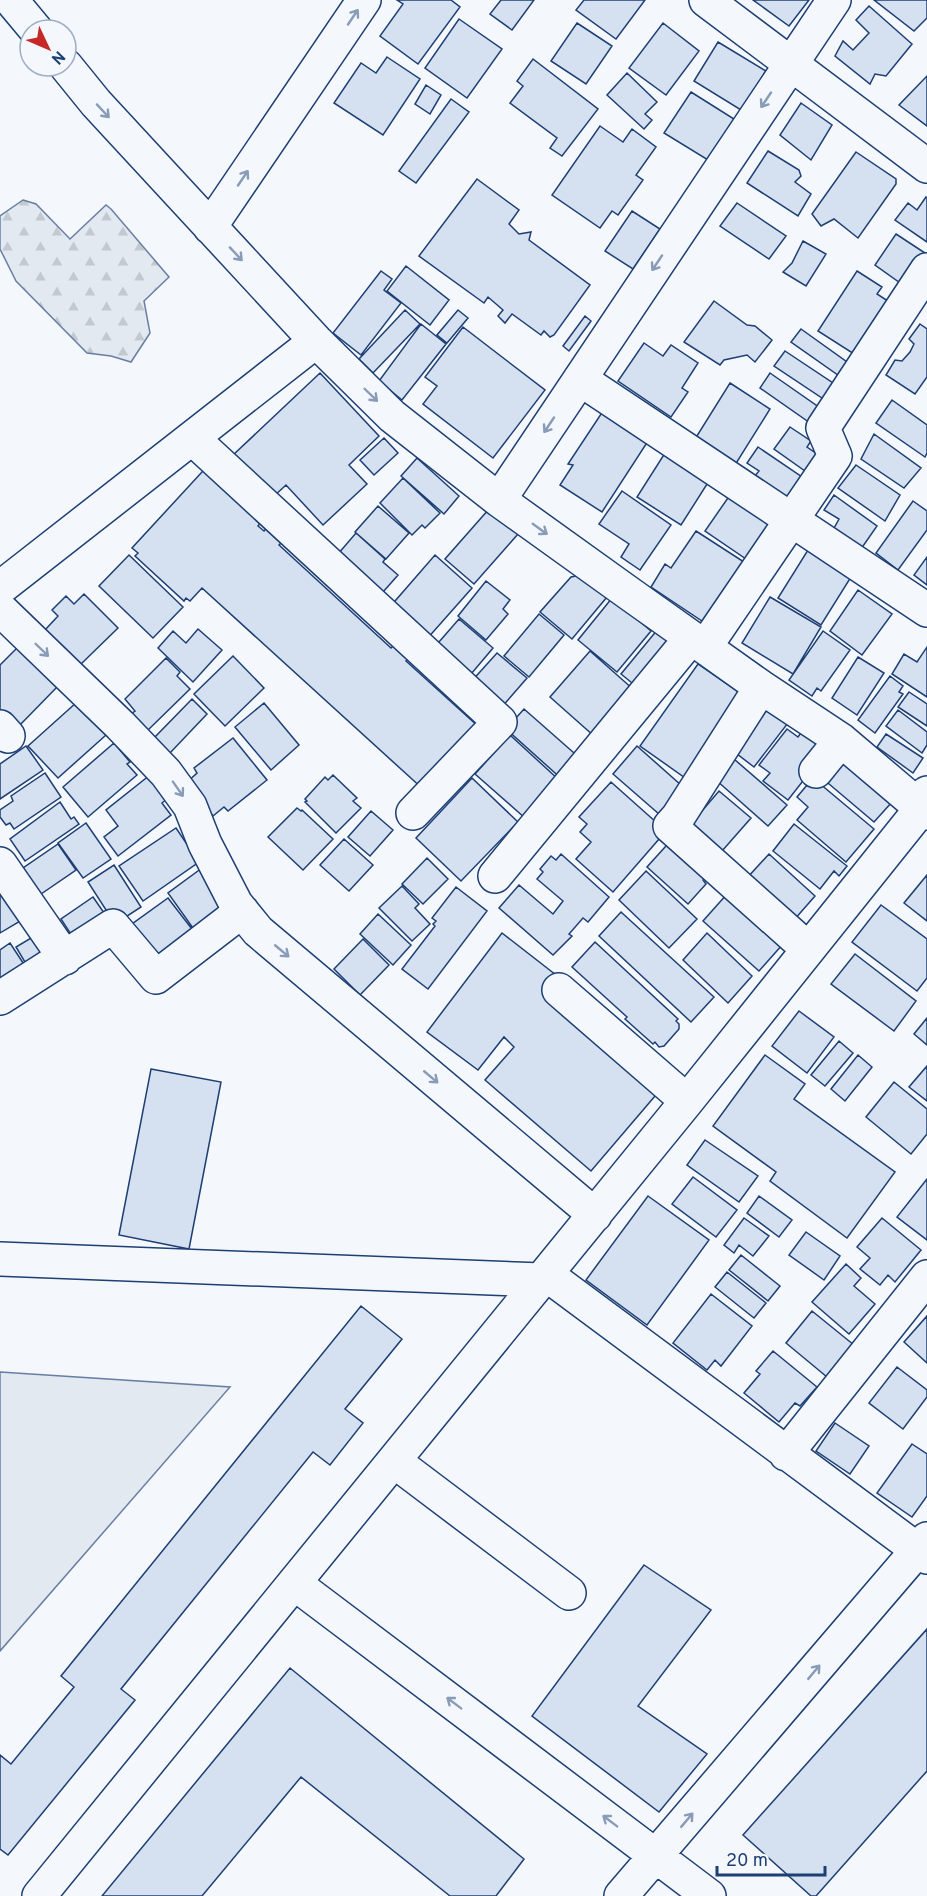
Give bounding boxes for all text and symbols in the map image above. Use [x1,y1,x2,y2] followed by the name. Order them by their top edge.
[347,9,359,26] one-way arrow
[18,18,78,78] north arrow
[46,46,69,68] text: N
[760,92,772,108] one-way arrow
[96,103,111,118] one-way arrow
[237,171,249,187] one-way arrow
[228,246,242,261] one-way arrow
[651,254,664,271] one-way arrow
[363,387,378,402] one-way arrow
[543,416,555,433] one-way arrow
[531,523,547,535] one-way arrow
[35,642,50,657] one-way arrow
[172,781,184,797] one-way arrow
[274,945,290,958] one-way arrow
[423,1070,438,1084] one-way arrow
[807,1664,820,1680] one-way arrow
[446,1697,462,1710] one-way arrow
[680,1813,694,1828] one-way arrow
[602,1814,618,1827] one-way arrow
[717,1839,825,1877] scale bar
[726,1850,768,1873] text: 20 m

